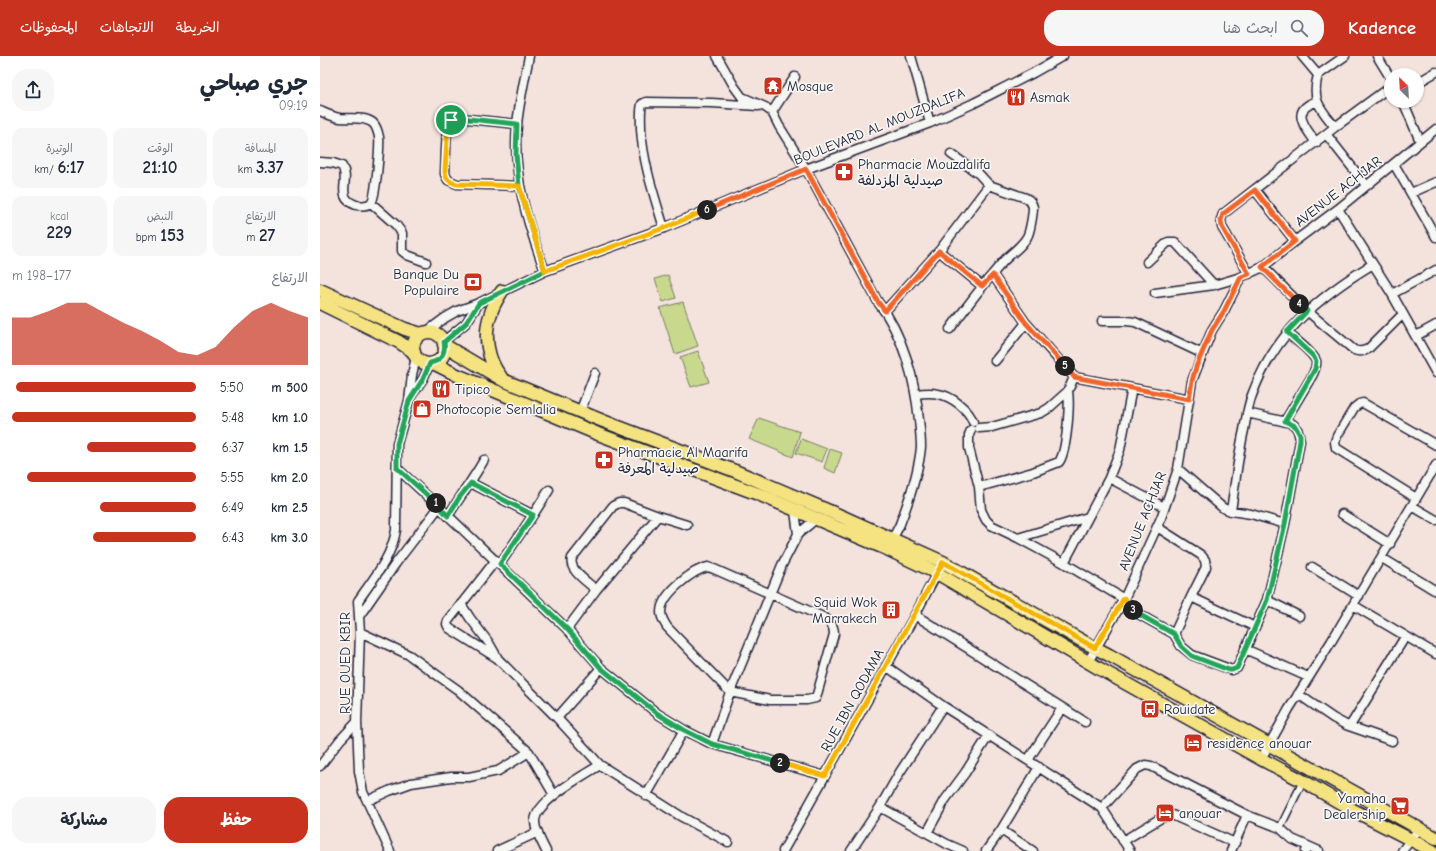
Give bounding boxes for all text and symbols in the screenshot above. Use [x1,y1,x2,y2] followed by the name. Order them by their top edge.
[1044,10,1324,46] search box
[1288,17,1310,39] icon: search
[1348,17,1416,39] text: Kadence
[20,19,78,36] text: المحفوظات
[100,19,154,36] text: الاتجاهات
[176,19,219,36] text: الخريطة
[1223,19,1278,37] text: ابحث هنا
[1384,68,1424,108] north arrow
[1384,68,1424,108] map controls
[12,69,54,111] button: share
[200,70,308,96] text: جري صباحي
[762,75,784,97] temple icon: Mosque
[787,78,833,95] place label: Mosque
[791,84,967,169] street label: BOULEVARD AL MOUZDALIFA
[1005,86,1027,108] restaurant icon: Asmak
[1030,89,1070,106] place label: Asmak
[279,98,308,113] text: 09:19
[434,103,468,137] pin
[440,109,462,131] icon: arrive
[46,142,73,155] text: الوتيرة
[147,142,173,155] text: الوقت
[245,142,276,155] text: المسافة
[1292,152,1385,230] street label: AVENUE ACHJAR
[858,156,990,189] place label: Pharmacie Mouzdalifa صيدلية المزدلفة
[57,158,84,177] text: 6:17
[142,158,178,177] text: 21:10
[256,158,283,177] text: 3.37
[833,161,855,183] pharmacy icon: Pharmacie Mouzdalifa صيدلية المزدلفة
[35,163,57,176] text: /km
[238,163,256,176] text: km
[697,200,717,220] pin: 6
[704,203,710,216] text: 6
[50,210,69,223] text: kcal
[147,210,173,223] text: النبض
[245,210,276,223] text: الارتفاع
[46,223,72,242] text: 229
[160,226,184,245] text: 153
[259,226,275,245] text: 27
[136,231,160,244] text: bpm
[246,231,259,244] text: m
[393,266,459,299] place label: Banque Du Populaire
[12,268,71,283] text: 177–198 m
[272,270,308,285] text: الارتفاع
[462,271,484,293] bank icon: Banque Du Populaire
[1289,294,1309,314] pin: 4
[1296,297,1302,310] text: 4
[1055,356,1075,376] pin: 5
[1062,359,1068,372] text: 5
[430,378,452,400] restaurant icon: Tipico
[220,380,244,395] text: 5:50
[271,380,308,395] text: 500 m
[455,381,490,398] place label: Tipico
[411,398,433,420] shop icon: Photocopie Semlalia
[436,401,556,418] place label: Photocopie Semlalia
[222,410,244,425] text: 5:48
[272,410,308,425] text: 1.0 km
[222,440,244,455] text: 6:37
[272,440,308,455] text: 1.5 km
[618,444,748,477] place label: Pharmacie Al Maarifa صيدلية المعرفة
[593,449,615,471] pharmacy icon: Pharmacie Al Maarifa صيدلية المعرفة
[1115,469,1170,573] street label: AVENUE ACHJAR
[221,470,244,485] text: 5:55
[270,470,308,485] text: 2.0 km
[426,493,446,513] pin: 1
[434,496,438,509] text: 1
[221,500,244,515] text: 6:49
[271,500,308,515] text: 2.5 km
[222,530,244,545] text: 6:43
[270,530,308,545] text: 3.0 km
[812,594,877,627] place label: Squid Wok Marrakech
[880,599,902,621] building icon: Squid Wok Marrakech
[1123,600,1143,620] pin: 3
[1130,603,1136,616] text: 3
[337,612,354,714] street label: RUE OUED KBIR
[817,646,888,755] street label: RUE IBN QODAMA
[1139,698,1161,720] bus stop icon: Rouidate
[1164,701,1215,718] place label: Rouidate
[1182,732,1204,754] hotel icon: residence anouar
[1207,735,1312,752] place label: residence anouar
[770,753,790,773] pin: 2
[777,756,783,769] text: 2
[1323,790,1386,823] place label: Yamaha Dealership
[1389,795,1411,817] supermarket icon: Yamaha Dealership
[12,797,156,843] button: مشاركة
[164,797,308,843] button: حفظ
[1154,802,1176,824] hotel icon: anouar
[1179,805,1222,822] place label: anouar

